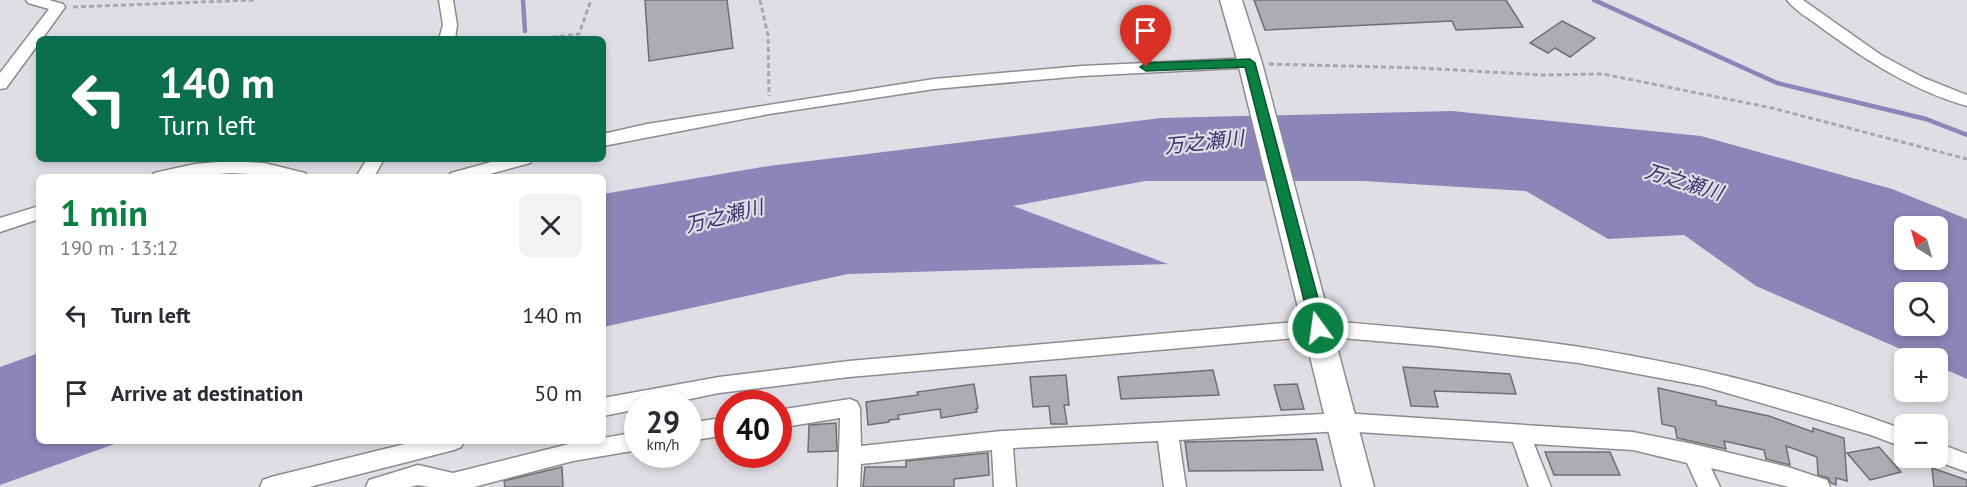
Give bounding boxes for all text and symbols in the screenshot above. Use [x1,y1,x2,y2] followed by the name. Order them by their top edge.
[1120,5,1171,67] pin
[1129,14,1162,47] icon: arrive
[159,55,275,110] text: 140 m
[60,60,138,138] icon: left
[159,108,256,142] text: Turn left
[1163,125,1247,159] water label: 万之瀬川
[1642,158,1728,207] water label: 万之瀬川
[60,189,148,236] text: 1 min
[682,193,768,238] water label: 万之瀬川
[519,194,582,257] button: close
[1894,216,1948,270] north arrow
[1894,216,1948,468] map controls
[60,235,178,261] text: 190 m · 13:12
[1894,282,1948,336] button: search
[1286,296,1350,360] position arrow
[60,299,93,332] icon: left
[111,301,191,329] text: Turn left
[522,301,582,329] text: 140 m
[1894,348,1948,402] button: +
[60,377,93,410] icon: arrive
[111,379,303,407] text: Arrive at destination
[534,379,582,407] text: 50 m
[714,390,792,468] speed limit sign: 40
[646,402,680,441] text: 29
[1894,414,1948,468] button: −
[647,435,679,454] text: km/h

